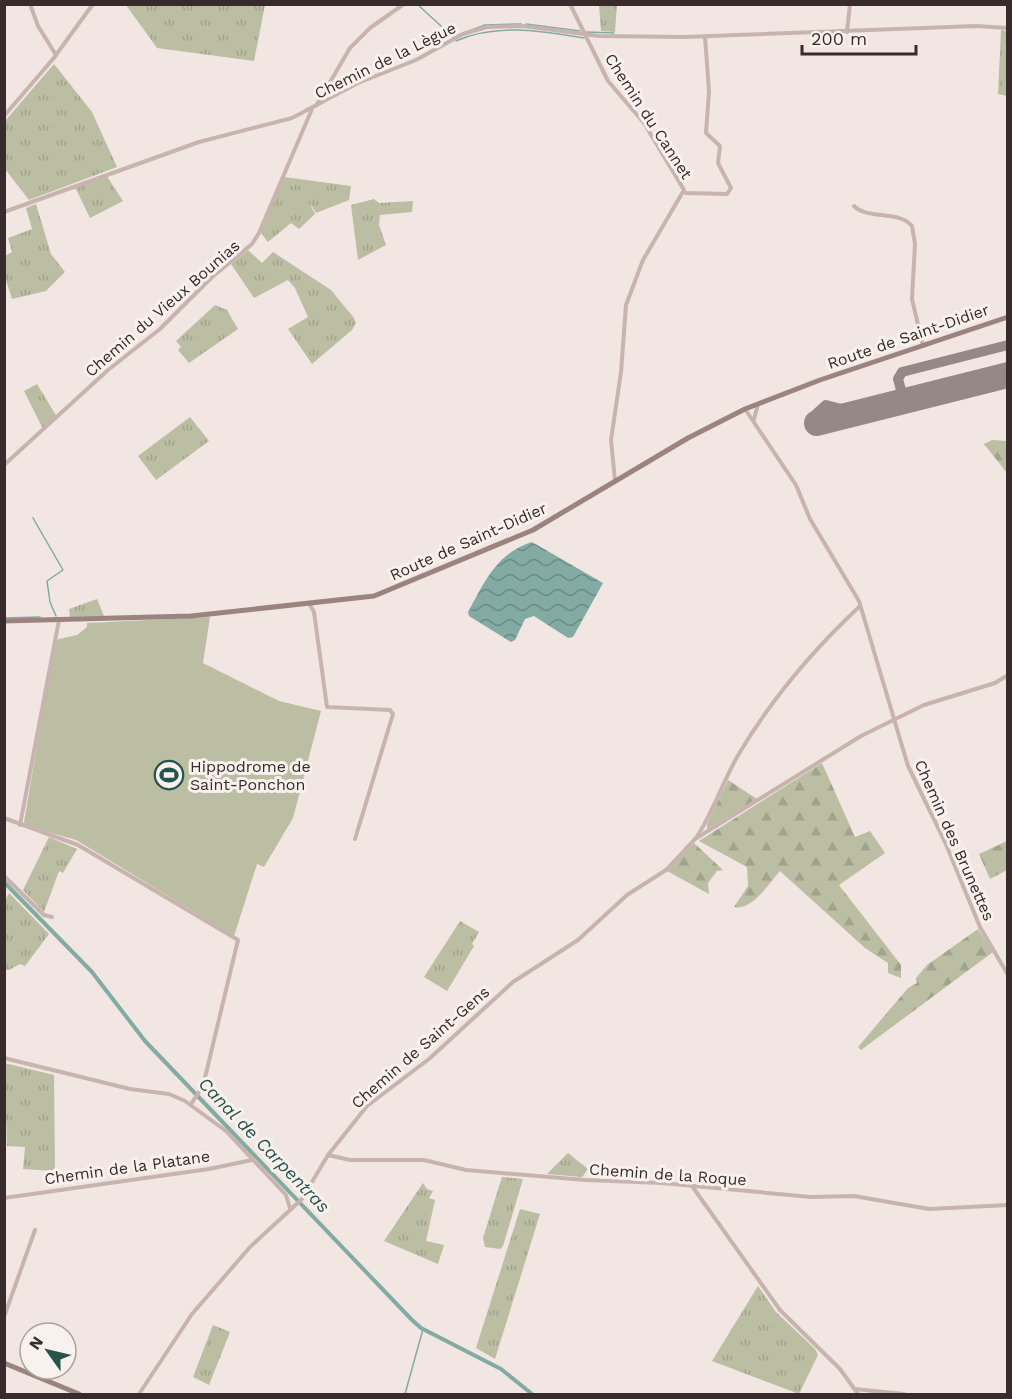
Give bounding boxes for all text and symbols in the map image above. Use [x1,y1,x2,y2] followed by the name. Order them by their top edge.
[311,18,459,103] street label: Chemin de la Lègue
[802,18,916,56] scale bar
[811,28,867,49] text: 200 m
[601,50,696,183] street label: Chemin du Cannet
[81,236,244,381] street label: Chemin du Vieux Bounias
[825,300,992,373] street label: Route de Saint-Didier
[387,498,550,585] street label: Route de Saint-Didier
[190,757,311,794] place label: Hippodrome de Saint-Ponchon
[910,757,999,924] street label: Chemin des Brunettes
[153,759,185,791] sports icon: Hippodrome de Saint-Ponchon
[347,982,493,1113] street label: Chemin de Saint-Gens
[194,1073,334,1217] water label: Canal de Carpentras
[43,1146,211,1189] street label: Chemin de la Platane
[589,1160,747,1189] street label: Chemin de la Roque
[18,1321,78,1381] north arrow
[25,1333,47,1353] text: N

